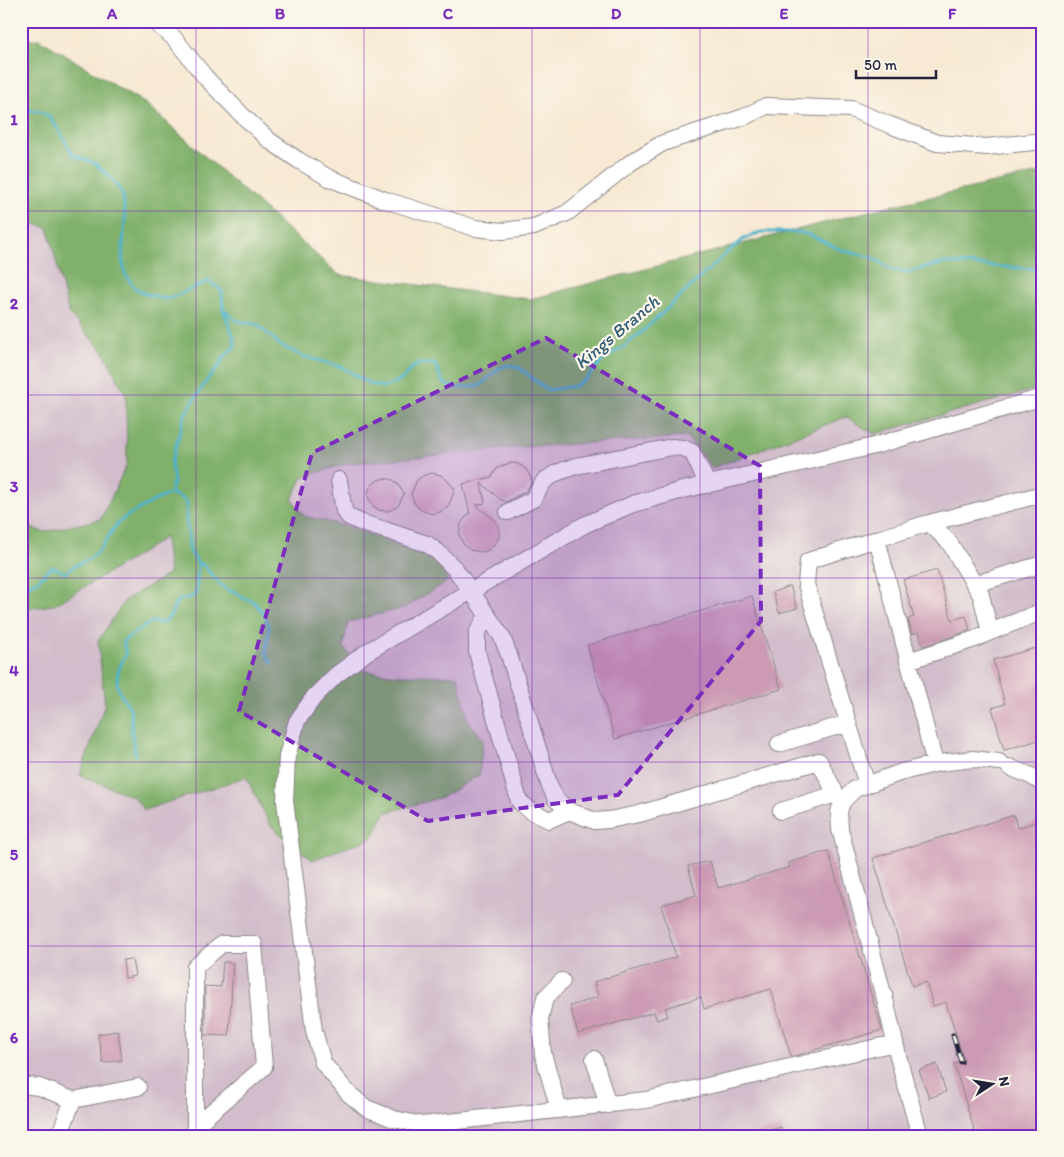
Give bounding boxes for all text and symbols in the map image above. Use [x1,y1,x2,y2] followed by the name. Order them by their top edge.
[106,4,118,23] text: A
[275,4,286,23] text: B
[443,4,454,23] text: C
[611,4,622,23] text: D
[780,4,789,23] text: E
[948,4,957,23] text: F
[856,48,936,80] scale bar
[864,56,897,74] text: 50 m
[10,110,18,129] text: 1
[570,290,664,374] water label: Kings Branch
[10,294,19,313] text: 2
[10,477,19,496] text: 3
[9,661,19,680] text: 4
[10,845,19,864] text: 5
[10,1028,19,1047] text: 6
[966,1060,1016,1110] north arrow
[995,1075,1014,1088] text: N

